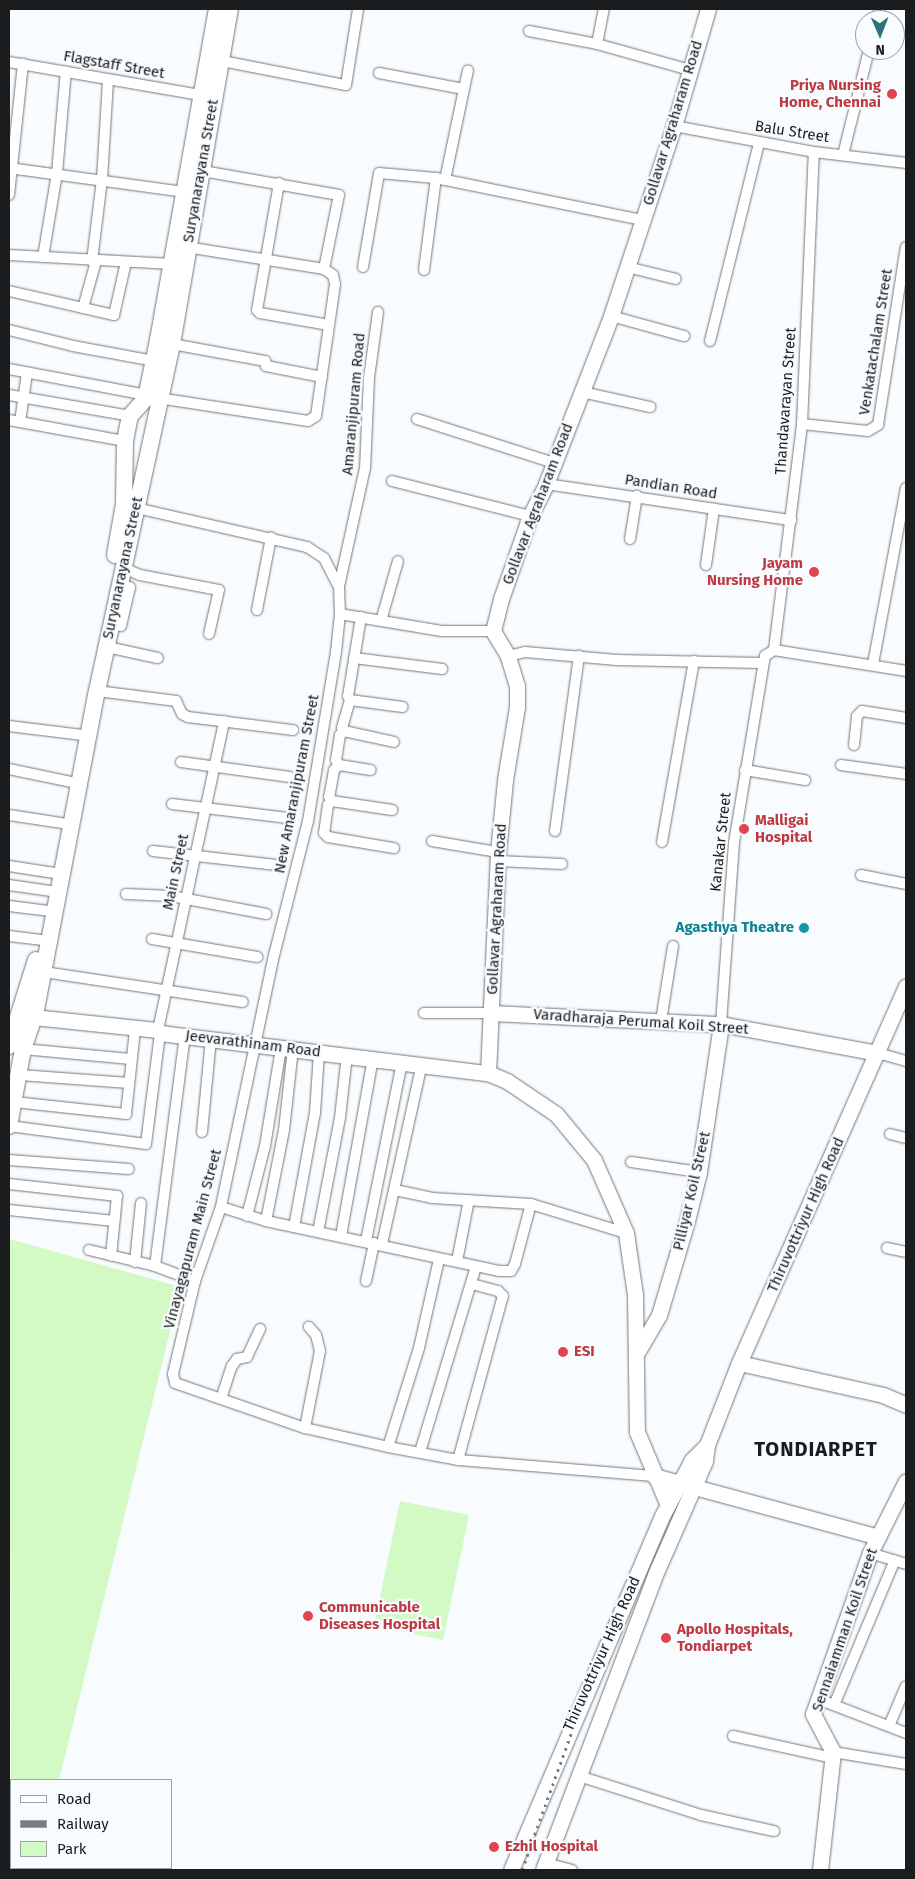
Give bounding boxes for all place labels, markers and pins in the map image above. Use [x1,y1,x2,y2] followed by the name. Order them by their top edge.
[779,76,881,111] place label: Priya Nursing Home, Chennai
[885,87,899,101] marker: Priya Nursing Home, Chennai
[707,554,803,589] place label: Jayam Nursing Home
[807,565,821,579] marker: Jayam Nursing Home
[755,811,812,846] place label: Malligai Hospital
[737,822,751,836] marker: Malligai Hospital
[676,919,794,937] place label: Agasthya Theatre
[798,922,810,934] marker: Agasthya Theatre
[574,1343,595,1361] place label: ESI
[556,1345,570,1359] marker: ESI
[319,1598,440,1633] place label: Communicable Diseases Hospital
[301,1609,315,1623] marker: Communicable Diseases Hospital
[677,1620,793,1655] place label: Apollo Hospitals, Tondiarpet
[659,1631,673,1645] marker: Apollo Hospitals, Tondiarpet
[505,1838,598,1856] place label: Ezhil Hospital
[487,1840,501,1854] marker: Ezhil Hospital

